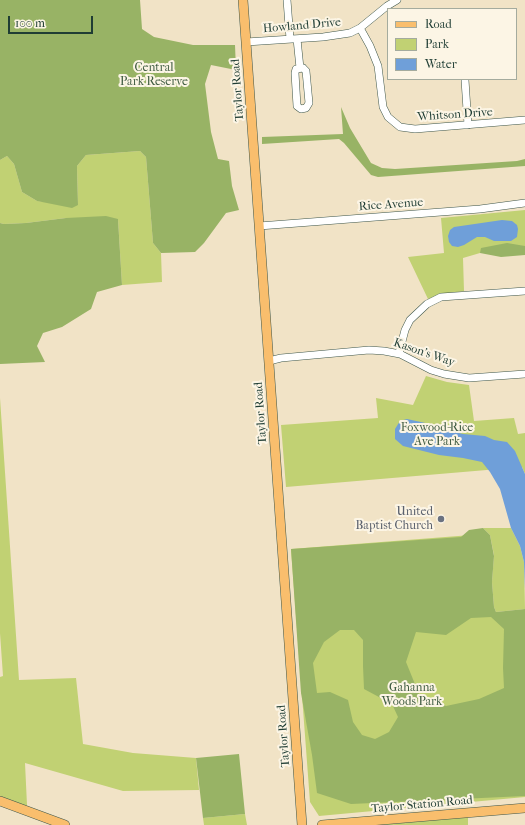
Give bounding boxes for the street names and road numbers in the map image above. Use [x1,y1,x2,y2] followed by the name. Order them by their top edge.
[262,15,342,37] street label: Howland Drive
[229,58,247,122] street label: Taylor Road
[417,105,493,125] street label: Whitson Drive
[358,196,424,214] street label: Rice Avenue
[391,336,457,370] street label: Kason's Way
[252,381,270,445] street label: Taylor Road
[275,704,293,768] street label: Taylor Road
[371,793,473,817] street label: Taylor Station Road

